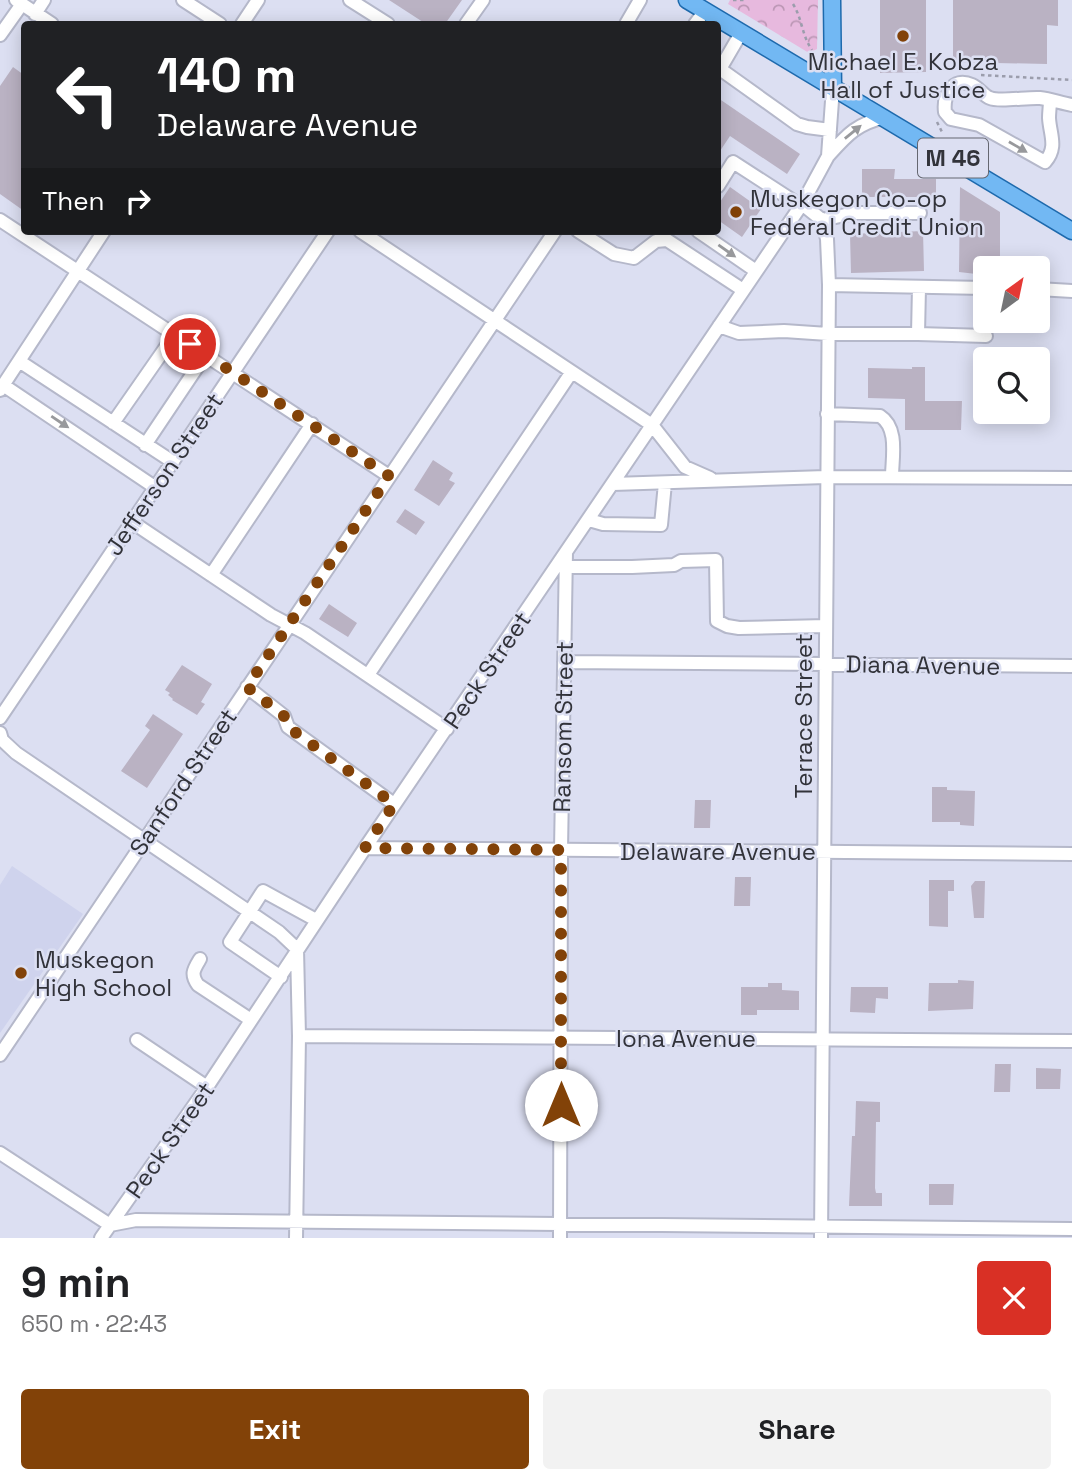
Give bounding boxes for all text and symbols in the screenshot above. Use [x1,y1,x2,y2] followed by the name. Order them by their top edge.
[895,28,911,44] marker: Michael E. Kobza Hall of Justice
[157,44,296,106] text: 140 m
[808,46,999,105] place label: Michael E. Kobza Hall of Justice
[42,49,133,140] icon: left
[157,105,418,145] text: Delaware Avenue
[844,124,862,139] one-way arrow
[918,139,988,178] road number: M 46
[1009,141,1028,154] one-way arrow
[119,182,157,220] icon: right
[750,183,984,242] place label: Muskegon Co-op Federal Credit Union
[42,184,105,218] text: Then
[728,204,744,220] marker: Muskegon Co-op Federal Credit Union
[718,244,736,258] one-way arrow
[973,256,1050,332] north arrow
[973,256,1050,424] map controls
[160,314,220,374] pin
[171,325,209,363] icon: arrive
[973,347,1050,424] button: search
[98,387,230,561] street label: Jefferson Street
[50,416,70,429] one-way arrow
[436,605,538,735] street label: Peck Street
[788,633,819,799] street label: Terrace Street
[546,641,580,813] street label: Ransom Street
[845,648,1001,682] street label: Diana Avenue
[122,702,244,862] street label: Sanford Street
[620,836,816,867] street label: Delaware Avenue
[35,944,172,1003] place label: Muskegon High School
[13,965,29,981] marker: Muskegon High School
[616,1023,756,1054] street label: Iona Avenue
[524,1068,598,1142] position arrow
[119,1076,221,1204] street label: Peck Street
[21,1256,131,1309] text: 9 min
[977,1261,1051,1335] button: close
[21,1309,167,1339] text: 650 m · 22:43
[21,1389,529,1469] button: Exit
[543,1389,1051,1469] button: Share

